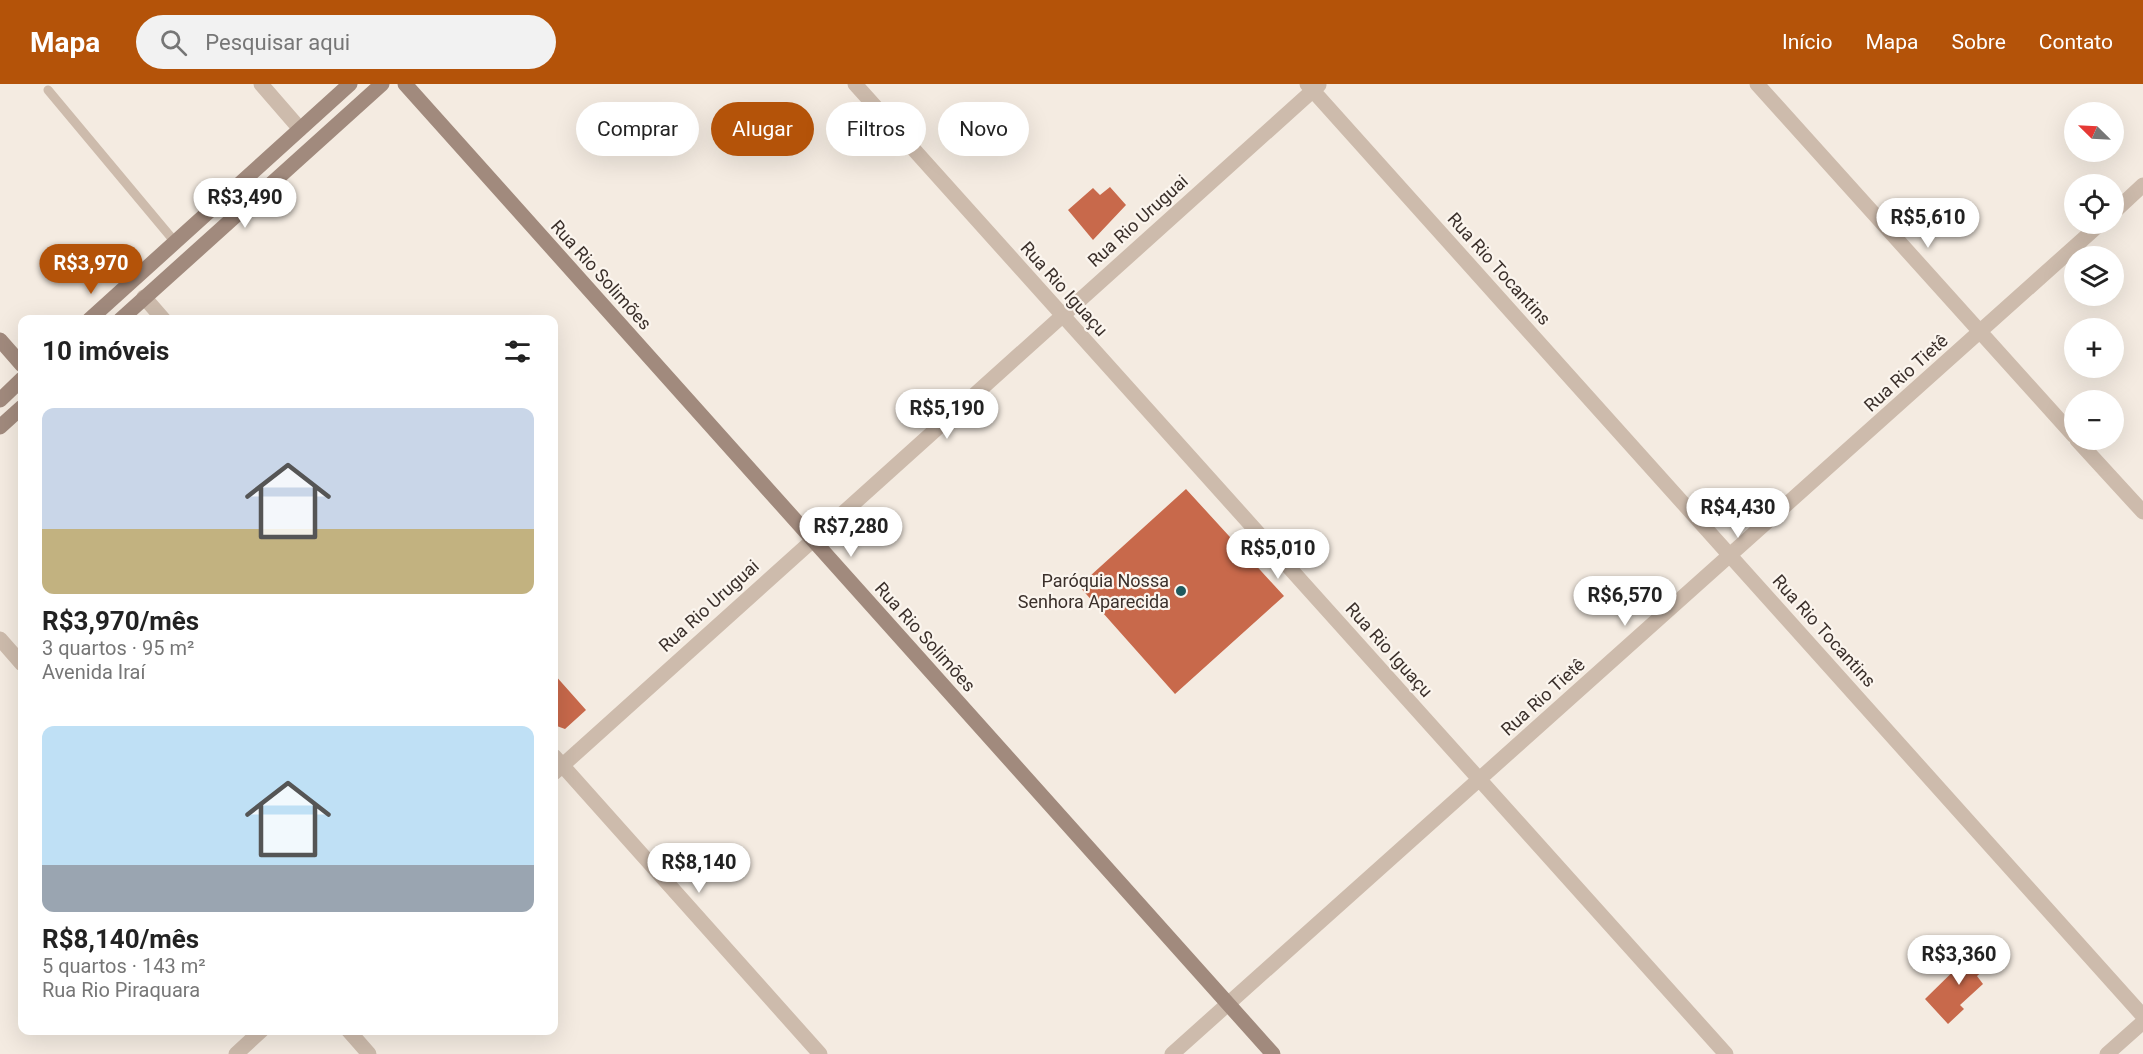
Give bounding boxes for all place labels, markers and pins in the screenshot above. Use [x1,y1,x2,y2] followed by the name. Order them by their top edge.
[190,178,300,229] pin: R$3,490
[1873,198,1983,249] pin: R$5,610
[36,244,146,295] pin: R$3,970
[892,389,1002,440] pin: R$5,190
[1683,488,1793,539] pin: R$4,430
[796,507,906,558] pin: R$7,280
[1223,529,1333,580] pin: R$5,010
[1018,570,1169,612] place label: Paróquia Nossa Senhora Aparecida
[1570,576,1680,627] pin: R$6,570
[1174,584,1188,598] marker: Paróquia Nossa Senhora Aparecida
[644,843,754,894] pin: R$8,140
[1904,935,2014,986] pin: R$3,360

